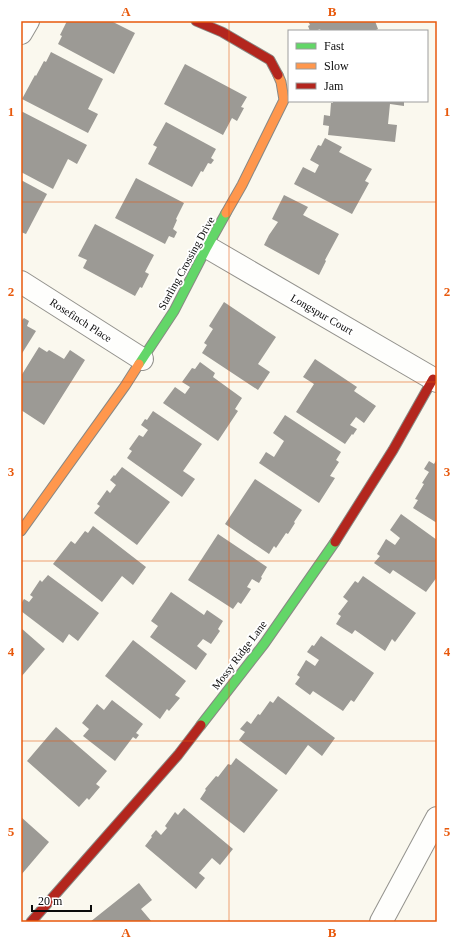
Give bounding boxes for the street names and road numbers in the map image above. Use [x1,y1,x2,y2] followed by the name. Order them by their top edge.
[155,214,217,312] street label: Starling Crossing Drive
[289,291,355,337] street label: Longspur Court
[48,296,114,344] street label: Rosefinch Place
[209,618,269,692] street label: Mossy Ridge Lane

